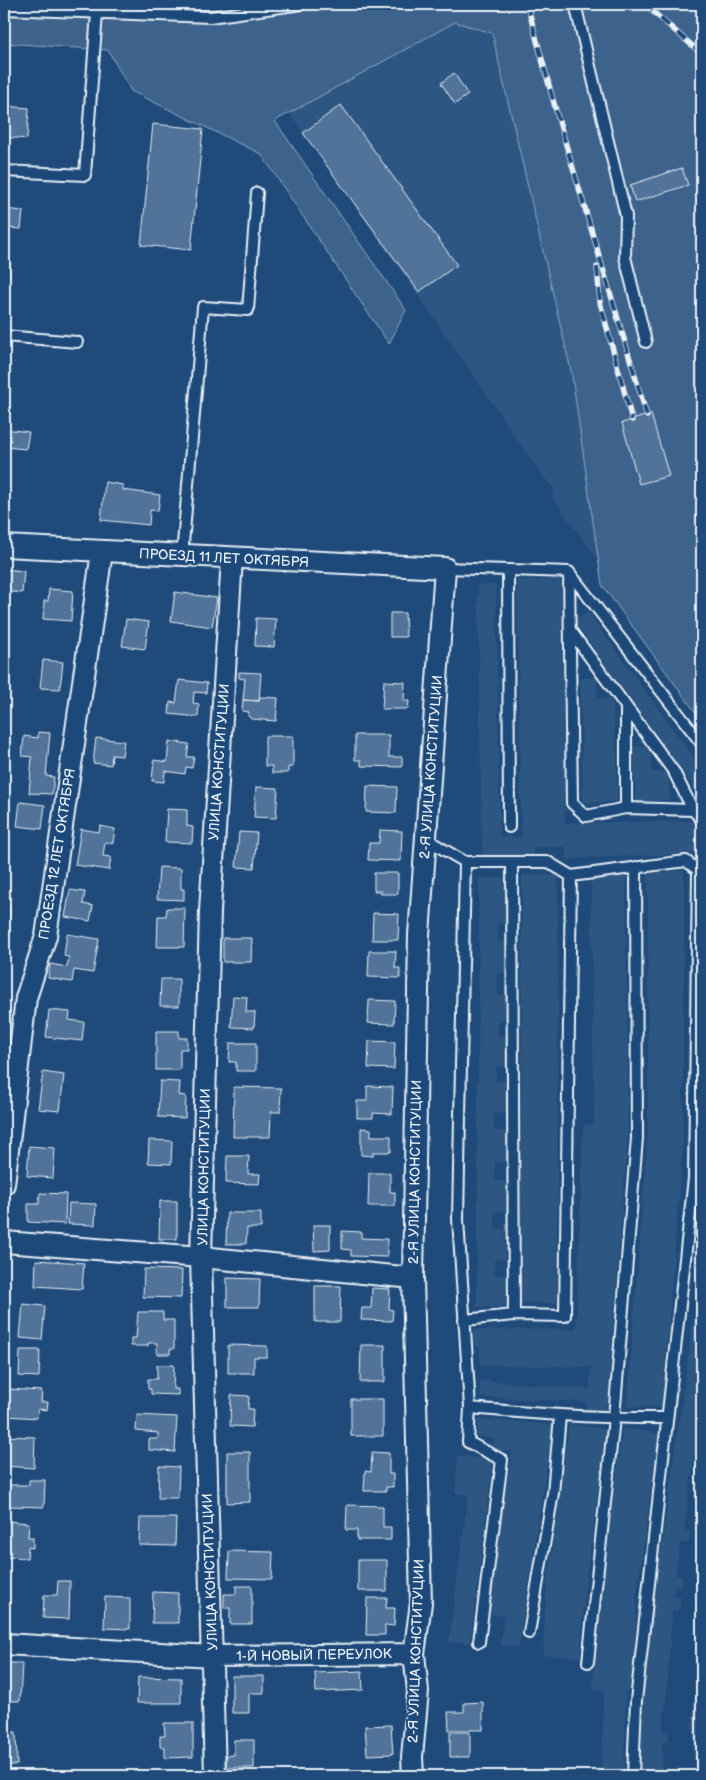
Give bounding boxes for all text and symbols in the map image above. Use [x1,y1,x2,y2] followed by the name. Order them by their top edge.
[138,545,310,571] street label: ПРОЕЗД 11 ЛЕТ ОКТЯБРЯ
[416,674,446,860] street label: 2-Я УЛИЦА КОНСТИТУЦИИ
[205,683,233,841] street label: УЛИЦА КОНСТИТУЦИИ
[35,767,79,941] street label: ПРОЕЗД 12 ЛЕТ ОКТЯБРЯ
[405,1080,425,1264] street label: 2-Я УЛИЦА КОНСТИТУЦИИ
[194,1088,214,1246] street label: УЛИЦА КОНСТИТУЦИИ
[199,1493,221,1651] street label: УЛИЦА КОНСТИТУЦИИ
[404,1559,428,1743] street label: 2-Я УЛИЦА КОНСТИТУЦИИ
[236,1645,393,1665] street label: 1-Й НОВЫЙ ПЕРЕУЛОК

